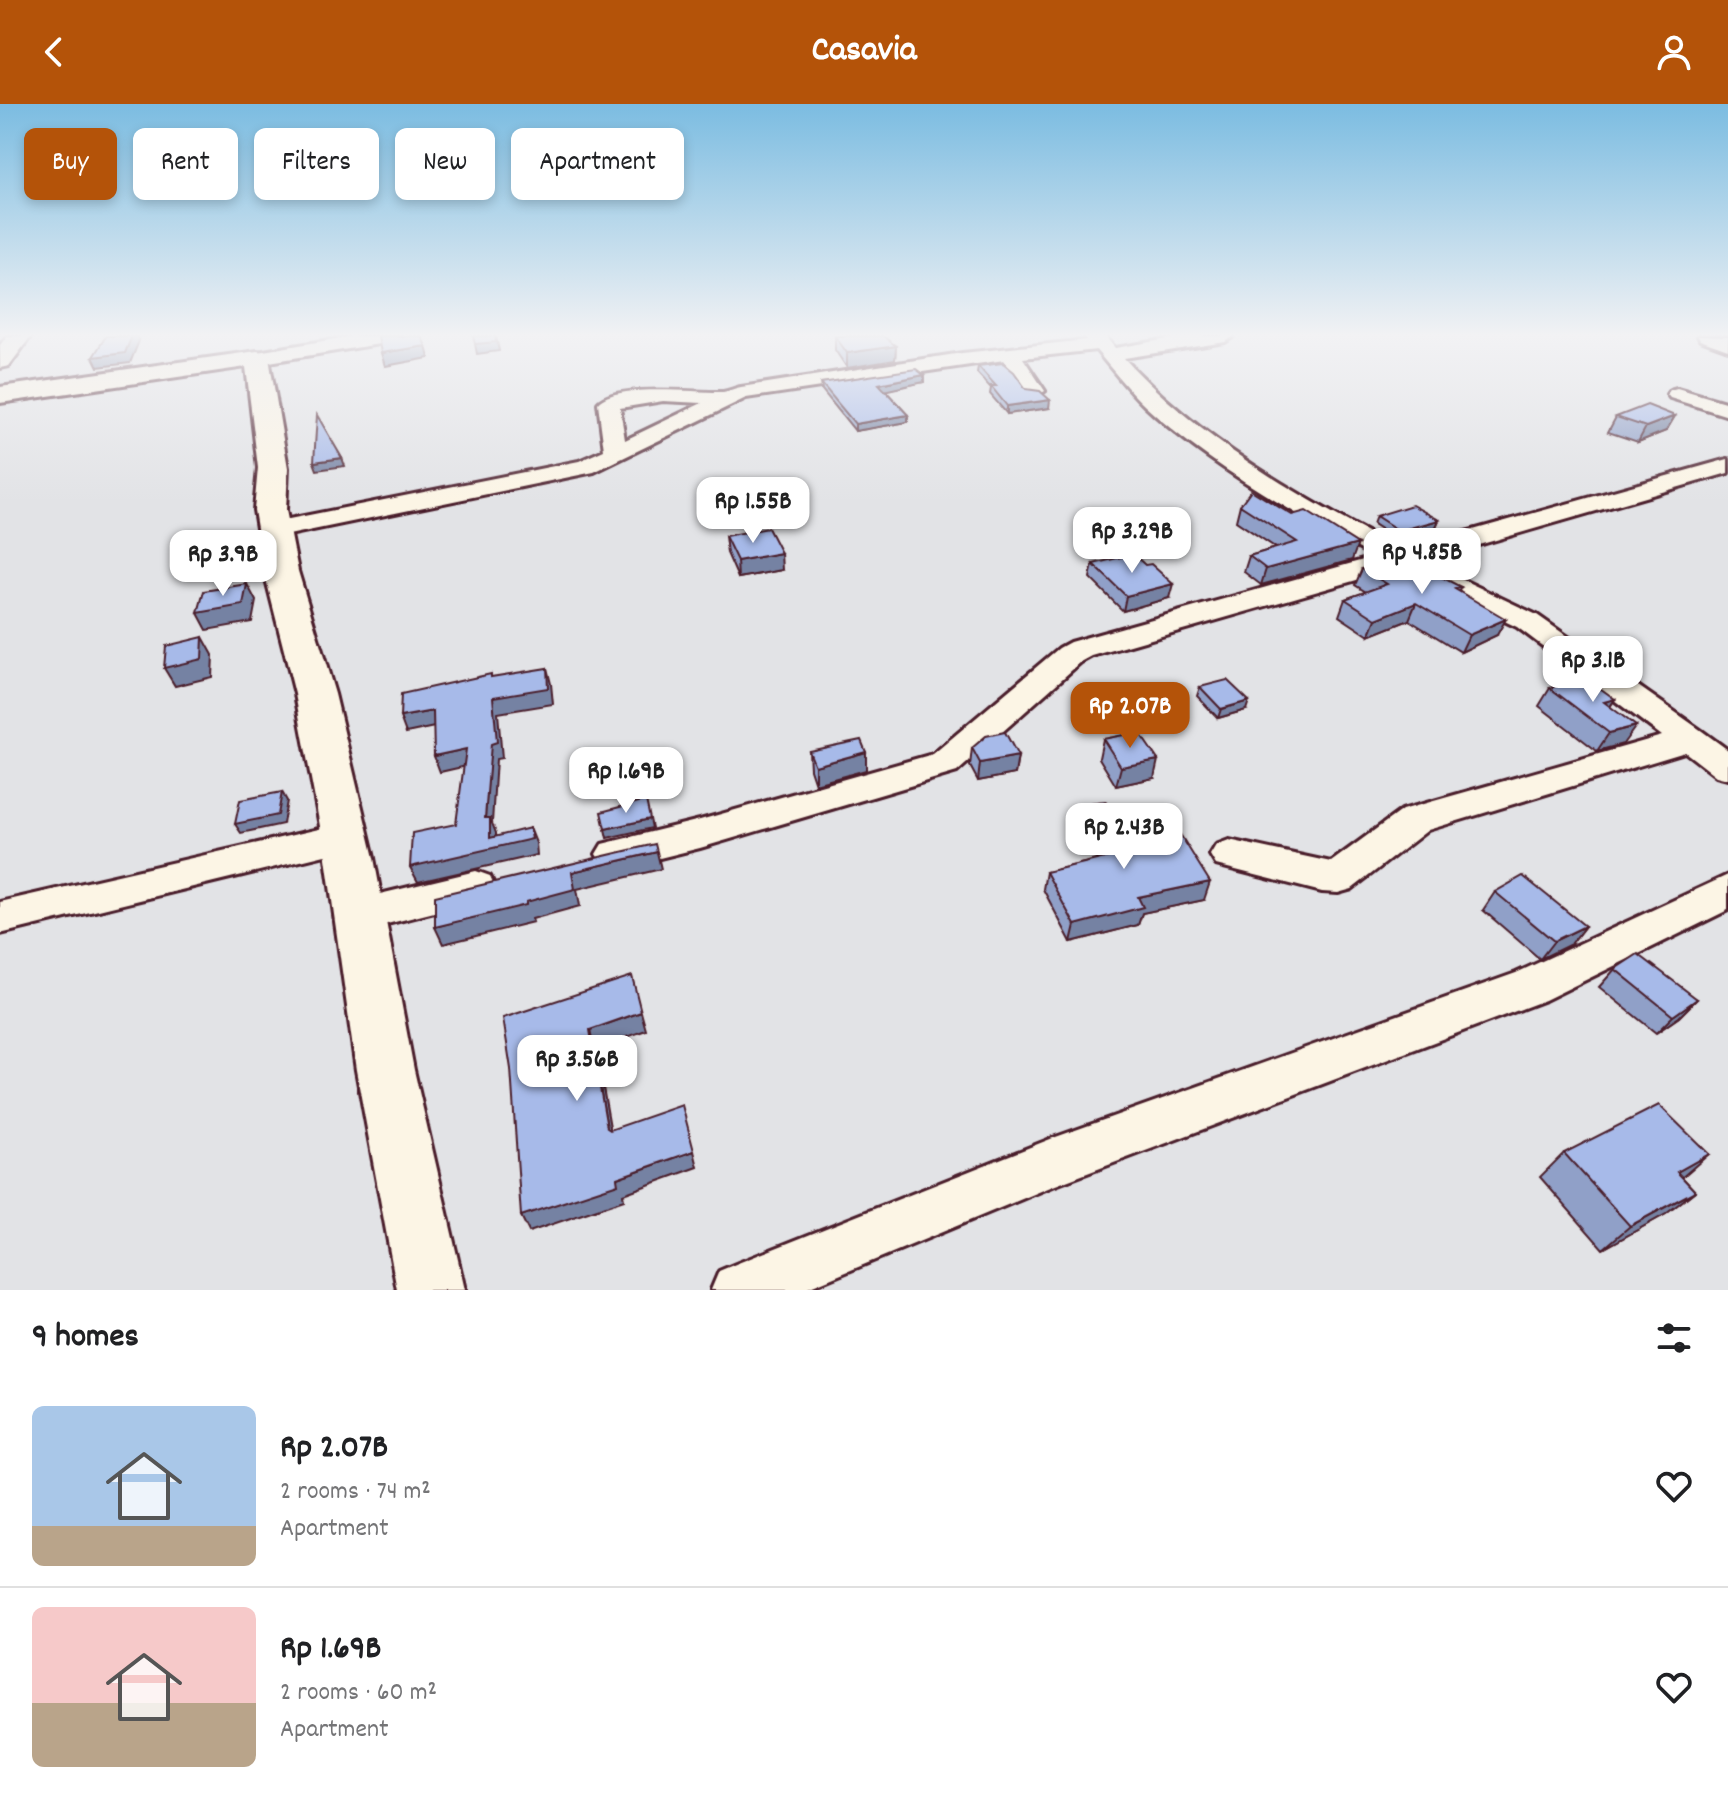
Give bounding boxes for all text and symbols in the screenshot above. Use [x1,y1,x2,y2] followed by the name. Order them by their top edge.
[811,26,917,78] text: Casavia
[32,30,76,74] icon: back
[1652,30,1696,74] icon: person
[24,128,117,200] chip: Buy
[133,128,238,200] chip: Rent
[254,128,379,200] chip: Filters
[395,128,495,200] chip: New
[511,128,684,200] chip: Apartment
[670,477,836,545] pin: Rp 1.55B
[714,484,792,521] text: Rp 1.55B
[1049,507,1215,575] pin: Rp 3.29B
[1091,514,1173,551] text: Rp 3.29B
[1339,528,1505,596] pin: Rp 4.85B
[149,530,297,598] pin: Rp 3.9B
[1382,535,1462,572] text: Rp 4.85B
[188,537,258,574] text: Rp 3.9B
[1519,636,1667,704] pin: Rp 3.1B
[1561,643,1625,680] text: Rp 3.1B
[1047,682,1213,750] pin: Rp 2.07B
[1089,689,1171,726] text: Rp 2.07B
[543,747,709,815] pin: Rp 1.69B
[587,754,665,791] text: Rp 1.69B
[1041,803,1207,871] pin: Rp 2.43B
[1084,810,1164,847] text: Rp 2.43B
[494,1035,660,1103] pin: Rp 3.56B
[535,1042,619,1079] text: Rp 3.56B
[32,1314,139,1363] text: 9 homes
[1652,1316,1696,1360] icon: filters
[280,1425,388,1474] text: Rp 2.07B
[96,1438,192,1534] icon: home
[1652,1464,1696,1508] icon: heart
[280,1474,431,1511] text: 2 rooms · 74 m²
[280,1511,389,1548] text: Apartment
[280,1626,381,1675] text: Rp 1.69B
[96,1639,192,1735] icon: home
[1652,1665,1696,1709] icon: heart
[280,1675,437,1712] text: 2 rooms · 60 m²
[280,1712,389,1749] text: Apartment

